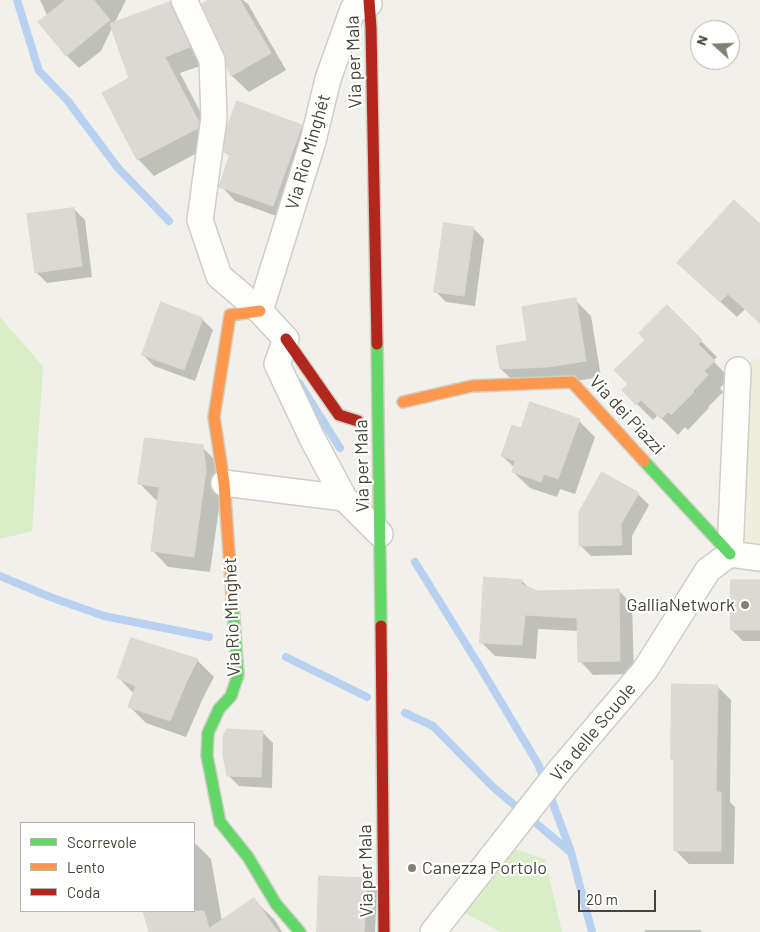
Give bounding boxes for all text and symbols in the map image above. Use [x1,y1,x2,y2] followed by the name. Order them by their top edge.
[342,15,366,109] street label: Via per Mala
[690,20,740,70] north arrow
[692,33,711,47] text: N
[281,92,335,212] street label: Via Rio Minghét
[585,371,669,459] street label: Via dei Piazzi
[350,419,374,513] street label: Via per Mala
[219,557,245,677] street label: Via Rio Minghét
[627,594,735,616] place label: GalliaNetwork
[739,599,751,611] marker: GalliaNetwork
[546,678,640,786] street label: Via delle Scuole
[20,822,195,912] legend
[354,824,378,918] street label: Via per Mala
[67,833,137,851] text: Scorrevole
[422,857,547,879] place label: Canezza Portolo
[67,858,105,876] text: Lento
[406,862,418,874] marker: Canezza Portolo
[580,880,658,912] scale bar
[67,883,100,901] text: Coda
[586,890,618,908] text: 20 m

